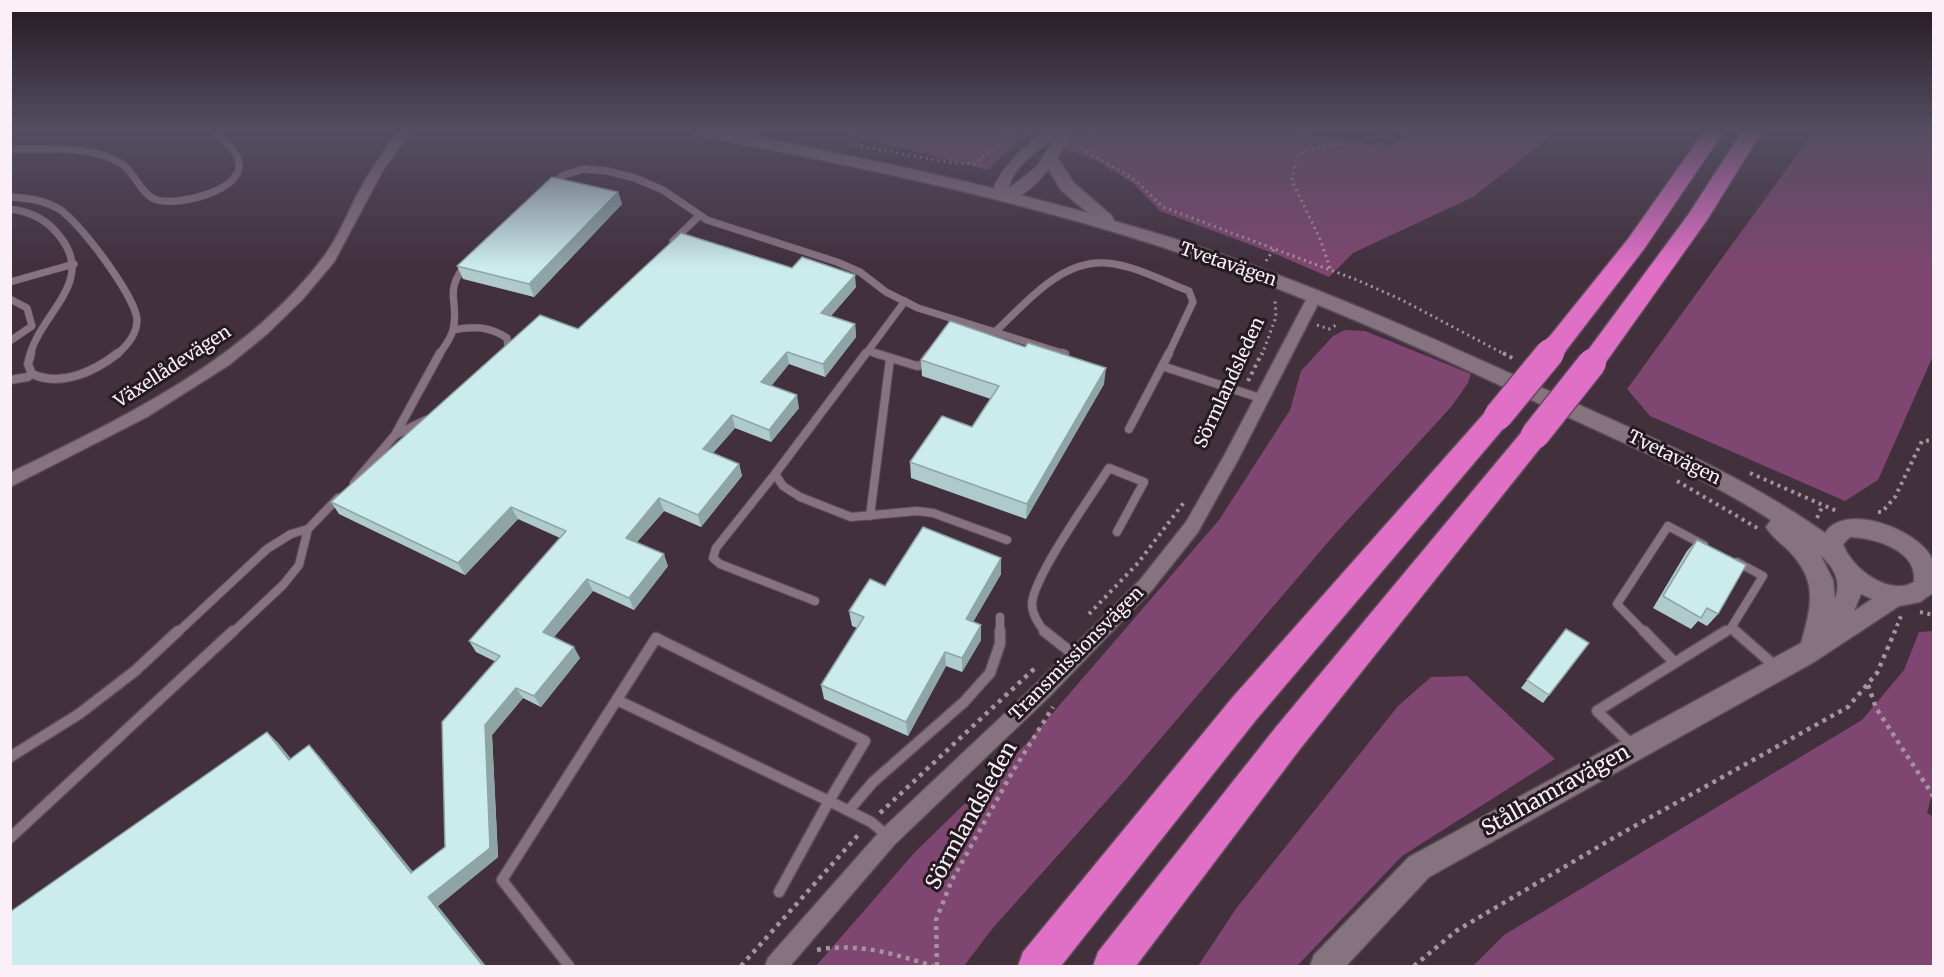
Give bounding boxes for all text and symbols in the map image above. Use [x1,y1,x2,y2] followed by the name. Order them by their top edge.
[1177,238,1279,292] street label: Tvetavägen
[1190,314,1270,452] street label: Sörmlandsleden
[111,321,235,413] street label: Växellådevägen
[1624,426,1724,490] street label: Tvetavägen
[1006,583,1148,725] street label: Transmissionsvägen
[921,738,1023,894] street label: Sörmlandsleden
[1478,740,1634,842] street label: Stålhamravägen

